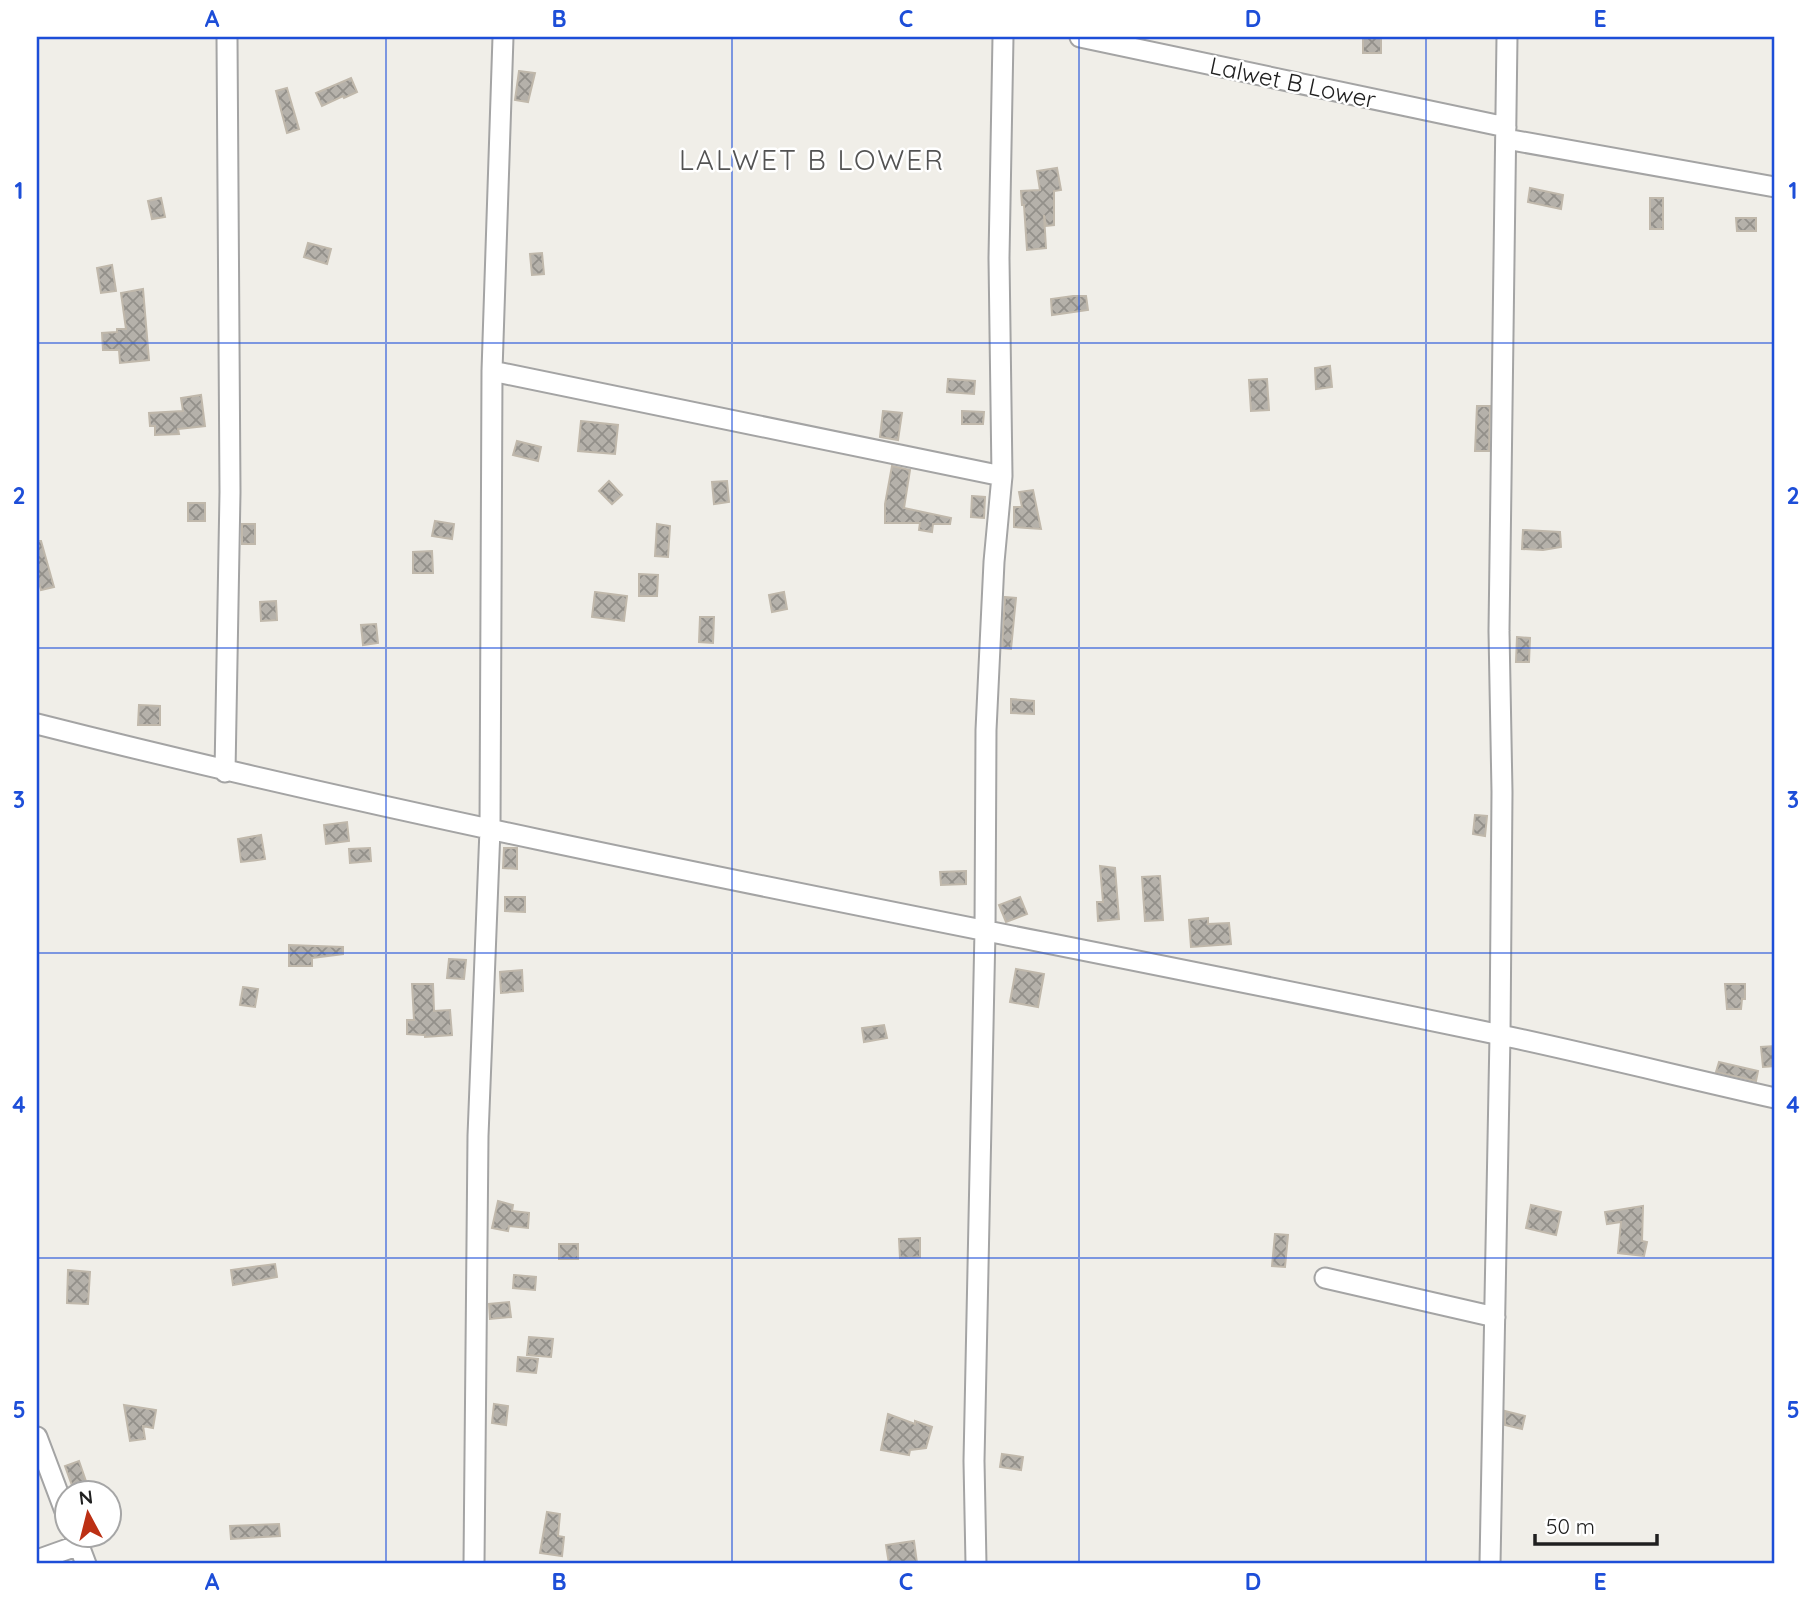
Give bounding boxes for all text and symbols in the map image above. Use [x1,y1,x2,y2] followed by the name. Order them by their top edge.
[205,4,220,33] text: A
[551,4,567,33] text: B
[899,4,913,33] text: C
[1245,4,1261,33] text: D
[1593,4,1607,33] text: E
[1207,50,1379,114] street label: Lalwet B Lower
[679,142,945,177] district label: LALWET B LOWER
[15,176,23,205] text: 1
[1789,176,1797,205] text: 1
[12,481,26,510] text: 2
[1786,481,1800,510] text: 2
[13,785,25,814] text: 3
[1787,785,1799,814] text: 3
[12,1090,26,1119] text: 4
[1786,1090,1800,1119] text: 4
[12,1395,26,1424] text: 5
[1786,1395,1800,1424] text: 5
[52,1478,122,1548] north arrow
[78,1484,94,1510] text: N
[1535,1503,1658,1547] scale bar
[1546,1513,1595,1539] text: 50 m
[205,1567,220,1596] text: A
[551,1567,567,1596] text: B
[899,1567,913,1596] text: C
[1245,1567,1261,1596] text: D
[1593,1567,1607,1596] text: E

